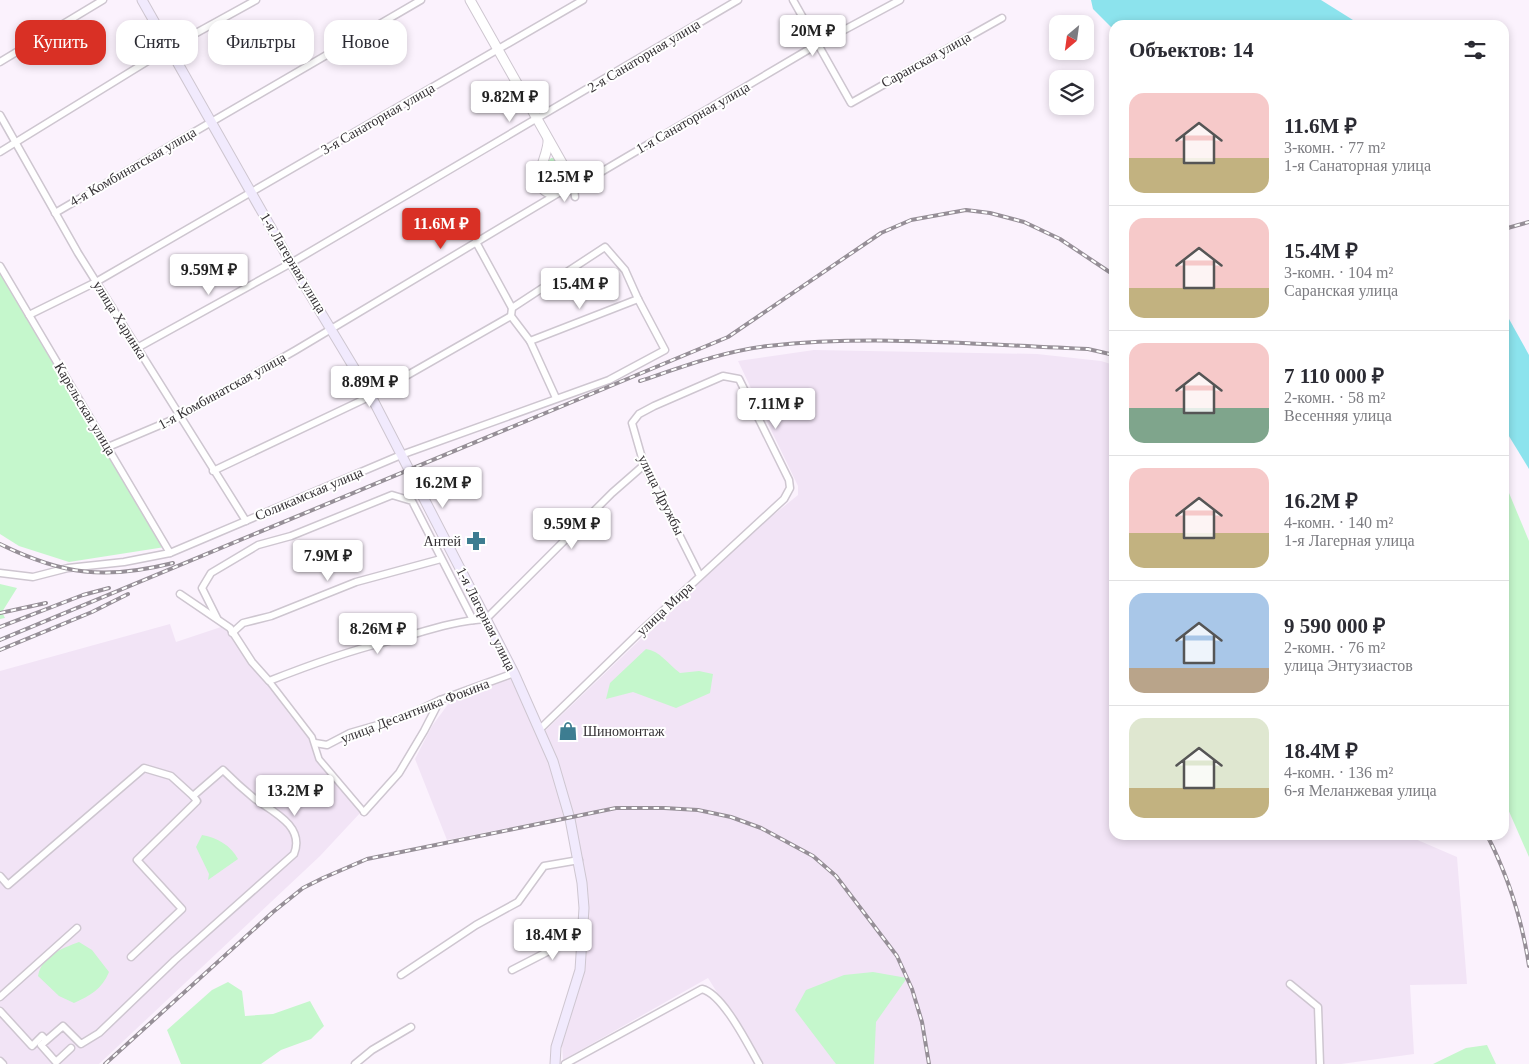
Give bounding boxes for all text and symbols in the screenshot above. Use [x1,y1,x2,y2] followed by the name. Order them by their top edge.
[778,15,848,57] pin: 20M ₽
[1049,15,1094,60] north arrow
[1049,15,1094,115] map controls
[585,16,704,96] street label: 2-я Санаторная улица
[15,20,106,65] chip: Купить
[116,20,198,65] chip: Снять
[208,20,314,65] chip: Фильтры
[324,20,407,65] chip: Новое
[791,22,835,39] text: 20M ₽
[879,29,974,91] street label: Саранская улица
[1461,36,1489,64] icon: filters
[1129,38,1254,62] text: Объектов: 14
[1049,70,1094,115] button: layers
[634,79,753,157] street label: 1-я Санаторная улица
[319,80,438,158] street label: 3-я Санаторная улица
[464,80,556,123] pin: 9.82M ₽
[482,88,538,105] text: 9.82M ₽
[1169,113,1229,173] icon: home
[1284,114,1357,138] text: 11.6M ₽
[67,124,200,209] street label: 4-я Комбинатская улица
[1284,139,1385,156] text: 3-комн. · 77 m²
[1284,157,1431,174] text: 1-я Санаторная улица
[519,160,611,203] pin: 12.5M ₽
[537,168,593,185] text: 12.5M ₽
[395,208,487,250] pin: 11.6M ₽
[257,210,329,317] street label: 1-я Лагерная улица
[413,215,469,232] text: 11.6M ₽
[1169,238,1229,298] icon: home
[1284,239,1358,263] text: 15.4M ₽
[163,254,255,296] pin: 9.59M ₽
[181,261,237,278] text: 9.59M ₽
[1284,264,1393,281] text: 3-комн. · 104 m²
[534,268,626,310] pin: 15.4M ₽
[552,275,608,292] text: 15.4M ₽
[90,278,150,362] street label: улица Харинка
[1284,282,1398,299] text: Саранская улица
[156,349,289,432] street label: 1-я Комбинатская улица
[51,360,119,459] street label: Карельская улица
[1169,363,1229,423] icon: home
[1284,364,1384,388] text: 7 110 000 ₽
[324,366,416,408] pin: 8.89M ₽
[342,373,398,390] text: 8.89M ₽
[730,388,822,430] pin: 7.11M ₽
[1284,389,1385,406] text: 2-комн. · 58 m²
[748,395,804,412] text: 7.11M ₽
[1284,407,1392,424] text: Весенняя улица
[635,452,687,538] street label: улица Дружбы
[253,464,366,524] street label: Соликамская улица
[397,466,489,509] pin: 16.2M ₽
[415,474,471,491] text: 16.2M ₽
[1169,488,1229,548] icon: home
[1284,489,1358,513] text: 16.2M ₽
[526,508,618,550] pin: 9.59M ₽
[1284,514,1393,531] text: 4-комн. · 140 m²
[544,515,600,532] text: 9.59M ₽
[465,530,487,552] pharmacy icon: Антей
[1284,532,1415,549] text: 1-я Лагерная улица
[424,534,461,549] place label: Антей
[287,540,369,582] pin: 7.9M ₽
[304,547,352,564] text: 7.9M ₽
[453,565,519,674] street label: 1-я Лагерная улица
[634,579,697,639] street label: улица Мира
[332,612,424,655] pin: 8.26M ₽
[1169,613,1229,673] icon: home
[1284,614,1385,638] text: 9 590 000 ₽
[350,620,406,637] text: 8.26M ₽
[1284,639,1385,656] text: 2-комн. · 76 m²
[1284,657,1413,674] text: улица Энтузиастов
[339,675,492,746] street label: улица Десантника Фокина
[557,720,579,742] shop icon: Шиномонтаж
[583,724,665,739] place label: Шиномонтаж
[1169,738,1229,798] icon: home
[1284,739,1358,763] text: 18.4M ₽
[1284,764,1393,781] text: 4-комн. · 136 m²
[249,774,341,817] pin: 13.2M ₽
[267,782,323,799] text: 13.2M ₽
[1284,782,1437,799] text: 6-я Меланжевая улица
[507,918,599,961] pin: 18.4M ₽
[525,926,581,943] text: 18.4M ₽

